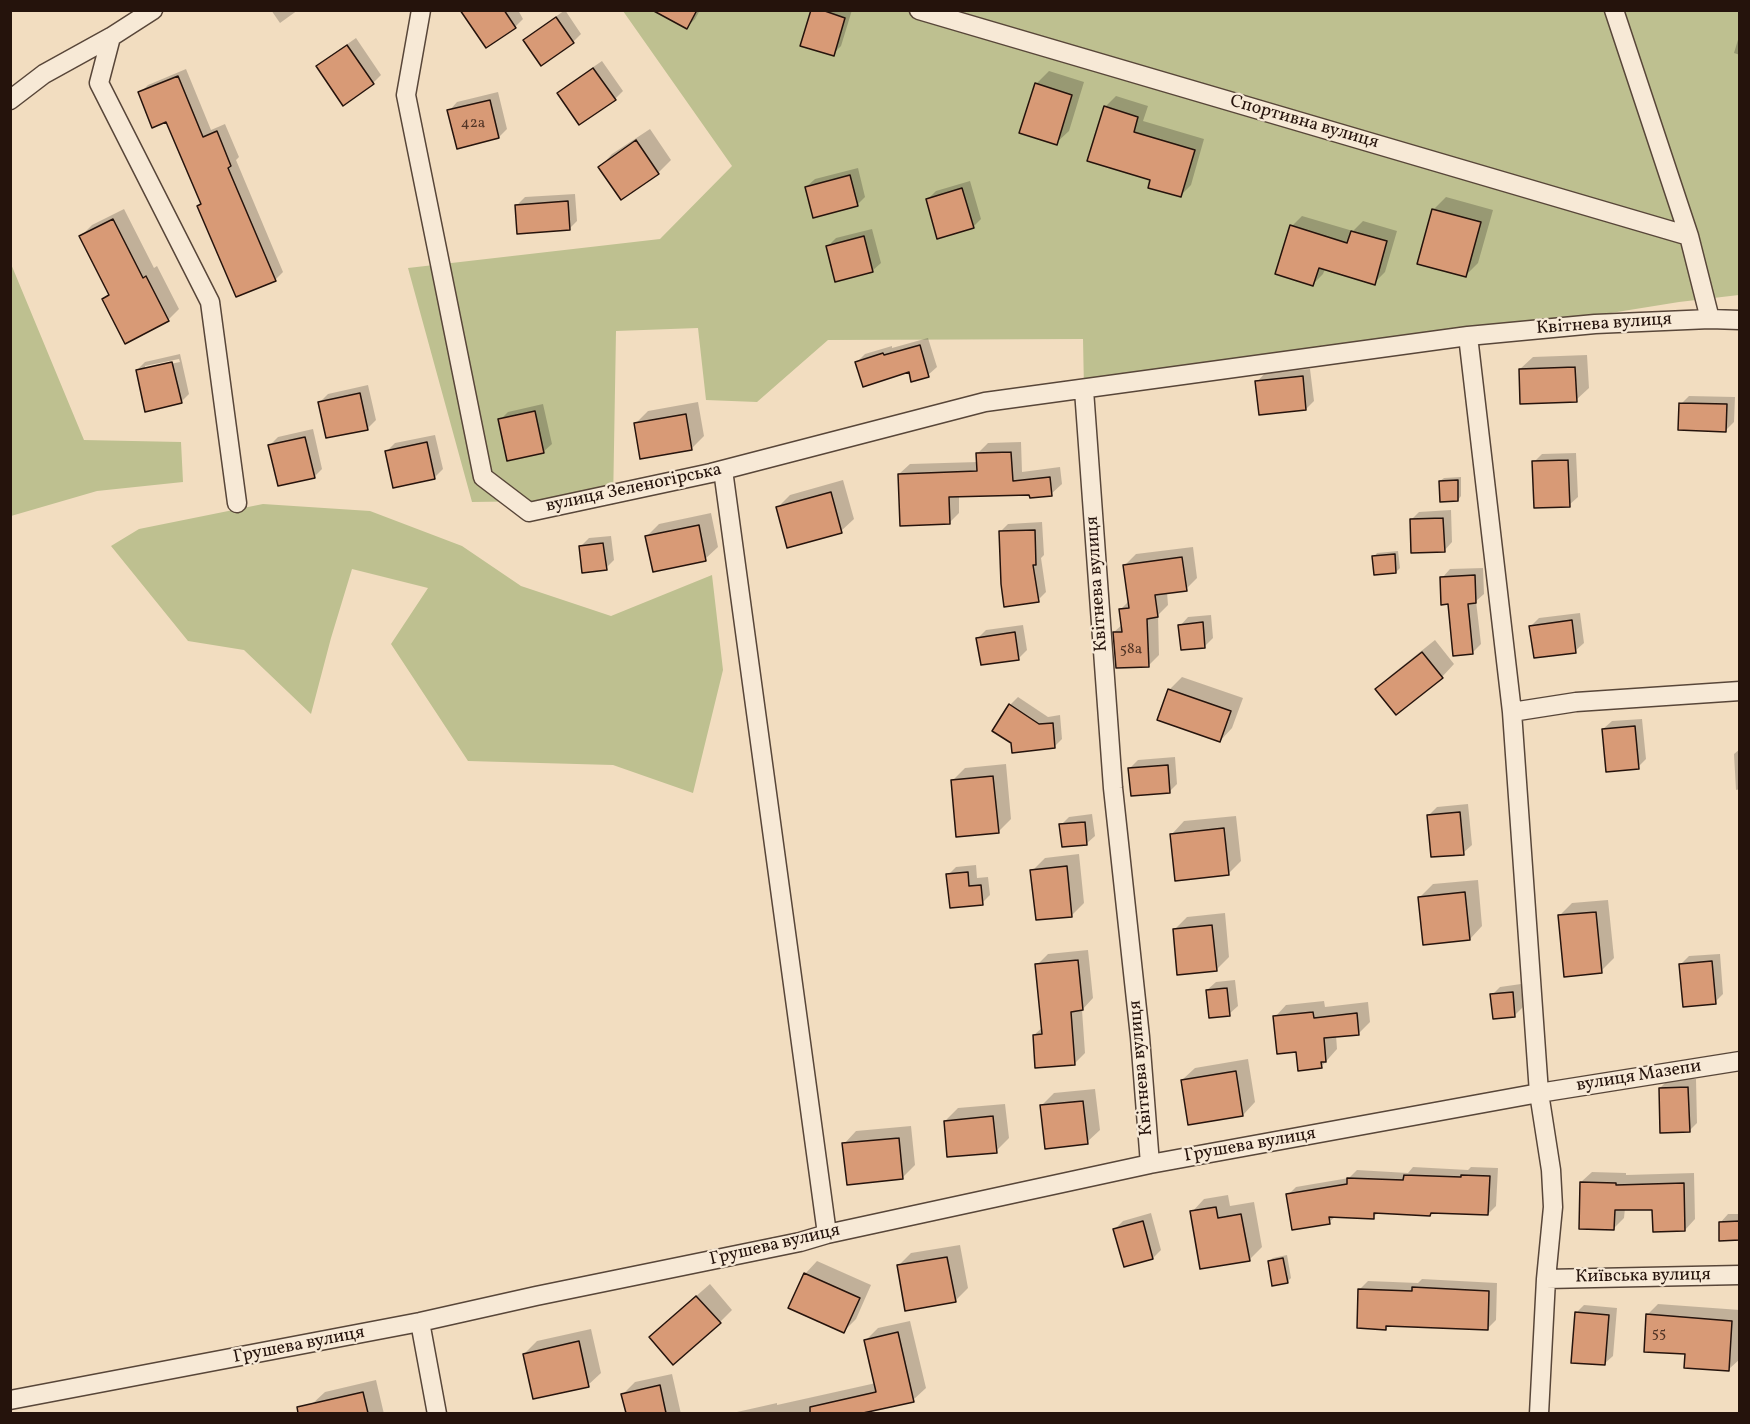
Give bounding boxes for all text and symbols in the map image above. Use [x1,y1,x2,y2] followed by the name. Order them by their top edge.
[1227,91,1381,155] street label: Спортивна вулиця
[461,115,485,133] house number: 42а
[1535,309,1673,341] street label: Квітнева вулиця
[544,460,724,518] street label: вулиця Зеленогірська
[1082,515,1114,653] street label: Квітнева вулиця
[1120,641,1142,659] house number: 58а
[1125,999,1159,1137] street label: Квітнева вулиця
[1575,1056,1703,1098] street label: вулиця Мазепи
[1182,1124,1318,1168] street label: Грушева вулиця
[708,1220,842,1272] street label: Грушева вулиця
[1575,1265,1711,1289] street label: Київська вулиця
[231,1323,367,1369] street label: Грушева вулиця
[1652,1325,1666,1343] house number: 55

